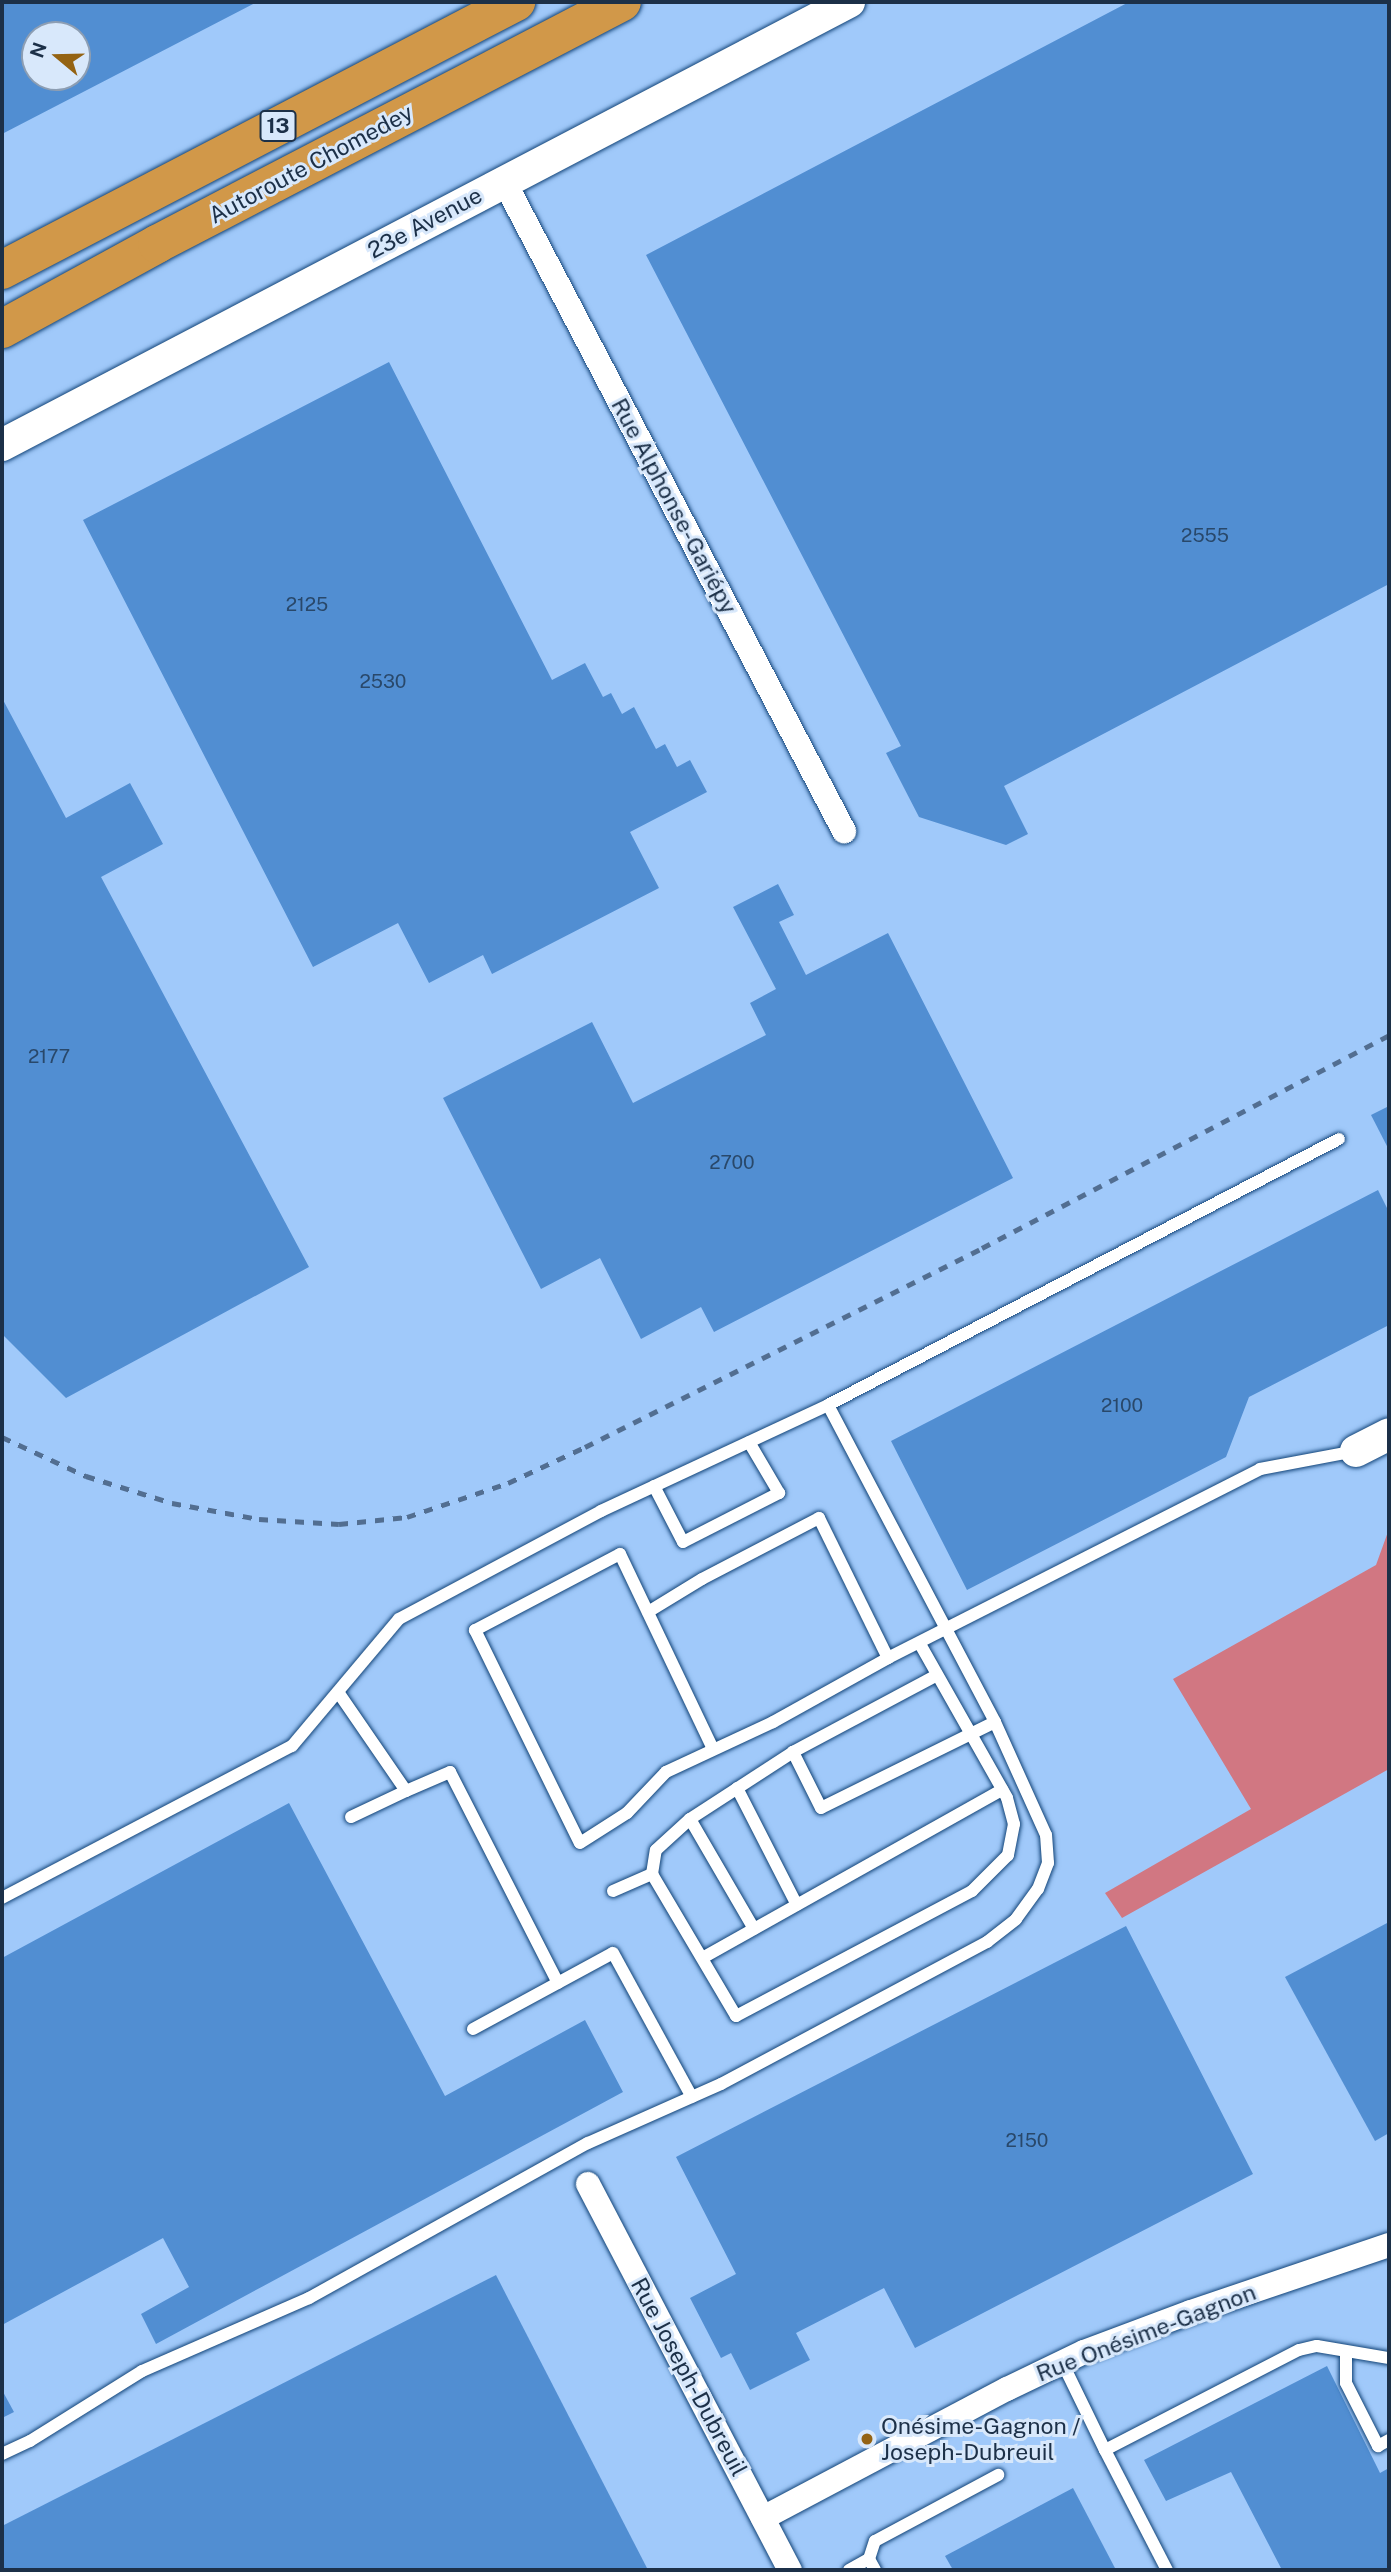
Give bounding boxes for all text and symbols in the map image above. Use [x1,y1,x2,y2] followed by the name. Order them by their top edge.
[21,21,91,91] north arrow
[25,39,51,60] text: N
[204,98,418,230] street label: Autoroute Chomedey
[259,108,297,144] road number: 13
[363,181,487,265] street label: 23e Avenue
[605,393,743,619] street label: Rue Alphonse-Gariépy
[1181,525,1229,547] house number: 2555
[286,594,328,616] house number: 2125
[360,671,406,693] house number: 2530
[28,1046,70,1068] house number: 2177
[709,1152,755,1174] house number: 2700
[1101,1395,1143,1417] house number: 2100
[1006,2130,1048,2152] house number: 2150
[625,2273,753,2481] street label: Rue Joseph-Dubreuil
[1032,2278,1260,2388] street label: Rue Onésime-Gagnon
[881,2412,1080,2466] place label: Onésime-Gagnon / Joseph-Dubreuil
[859,2431,875,2447] marker: Onésime-Gagnon / Joseph-Dubreuil

